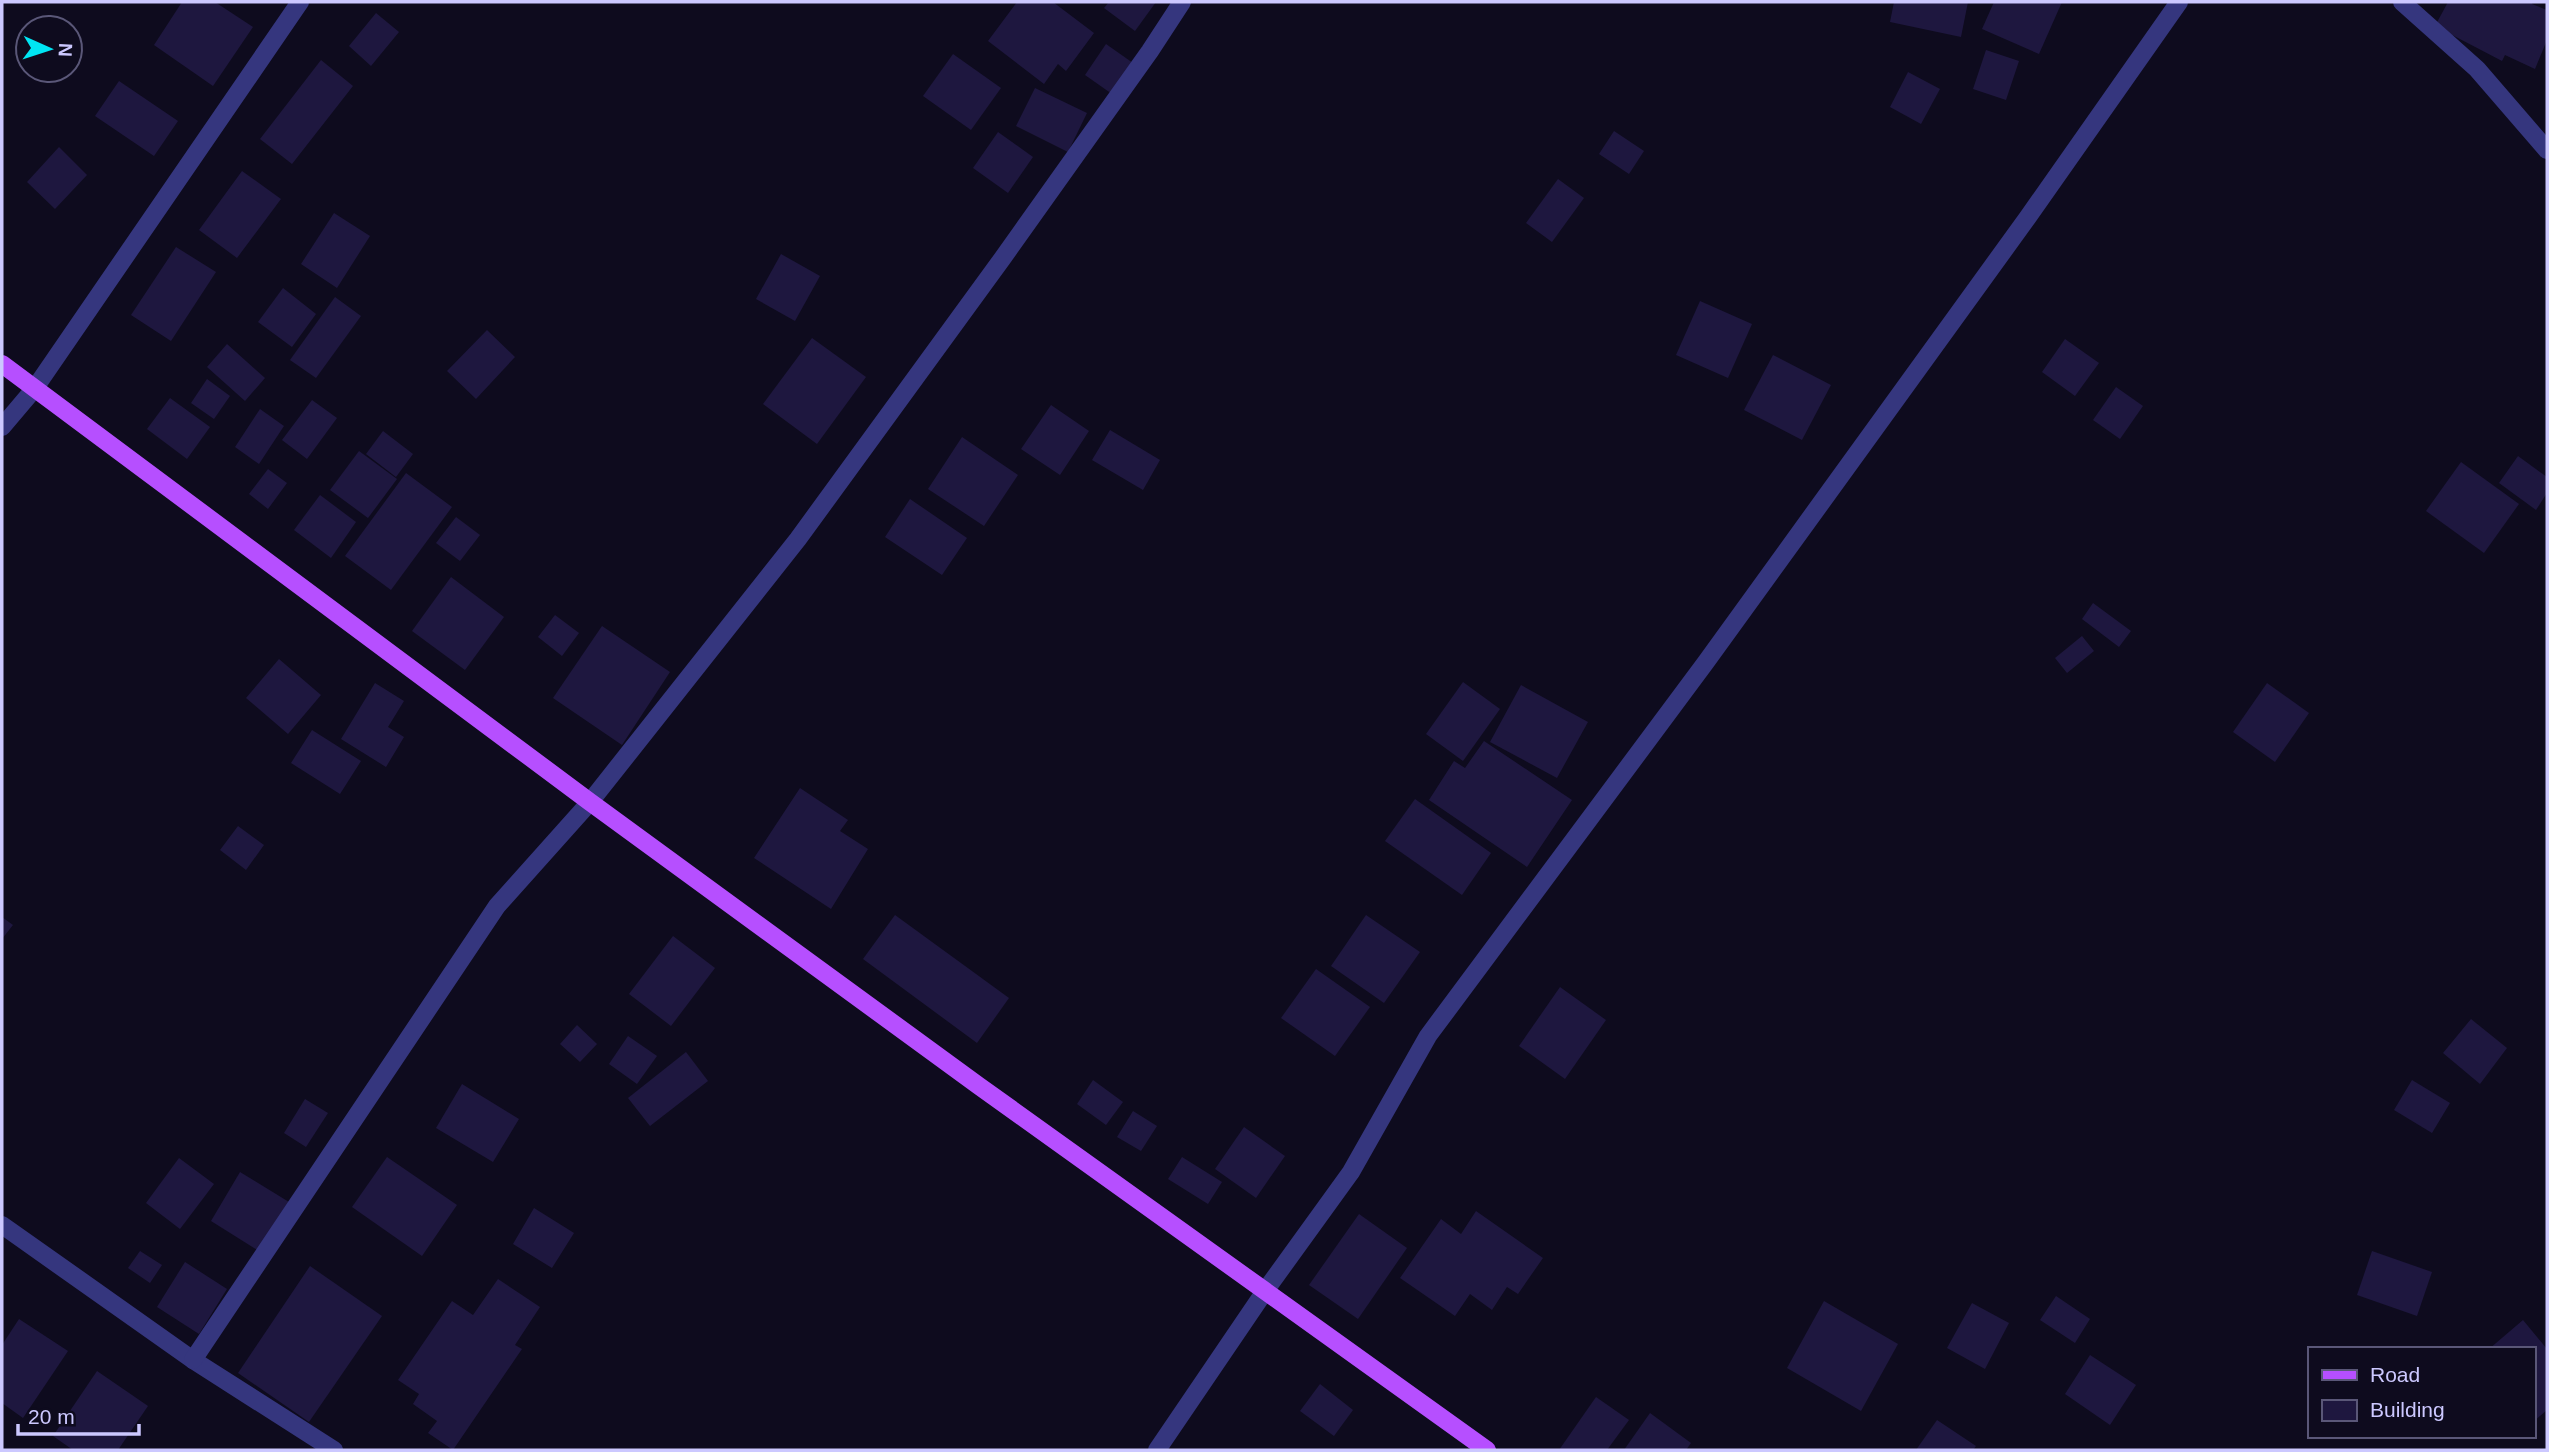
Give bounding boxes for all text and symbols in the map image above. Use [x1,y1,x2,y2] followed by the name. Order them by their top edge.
[14,14,84,84] north arrow
[55,42,76,57] text: N
[2308,1347,2535,1438] legend
[2370,1363,2420,1386] text: Road
[18,1392,138,1436] scale bar
[2370,1398,2445,1421] text: Building
[28,1405,75,1428] text: 20 m

